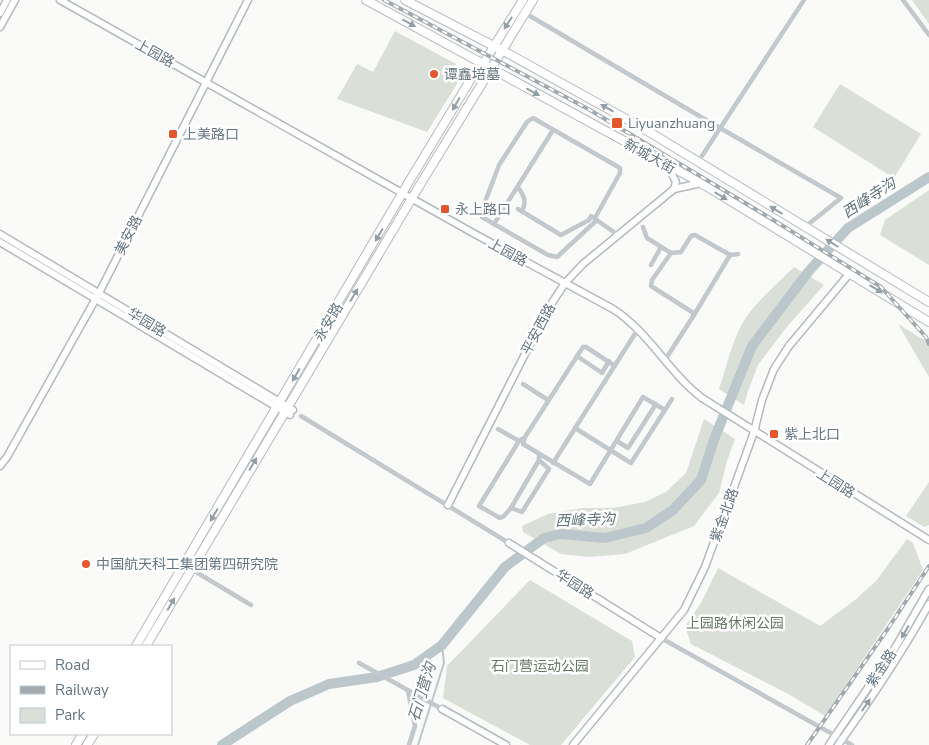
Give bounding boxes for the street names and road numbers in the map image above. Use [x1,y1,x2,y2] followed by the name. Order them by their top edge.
[132,35,178,72] street label: 上园路
[621,135,679,178] street label: 新城大街
[110,212,146,258] street label: 美安路
[485,234,531,271] street label: 上园路
[309,299,347,345] street label: 永安路
[517,300,560,358] street label: 平安西路
[124,303,170,341] street label: 华园路
[813,464,859,503] street label: 上园路
[706,486,743,545] street label: 紫金北路
[552,565,598,604] street label: 华园路
[862,646,901,691] street label: 紫金路

